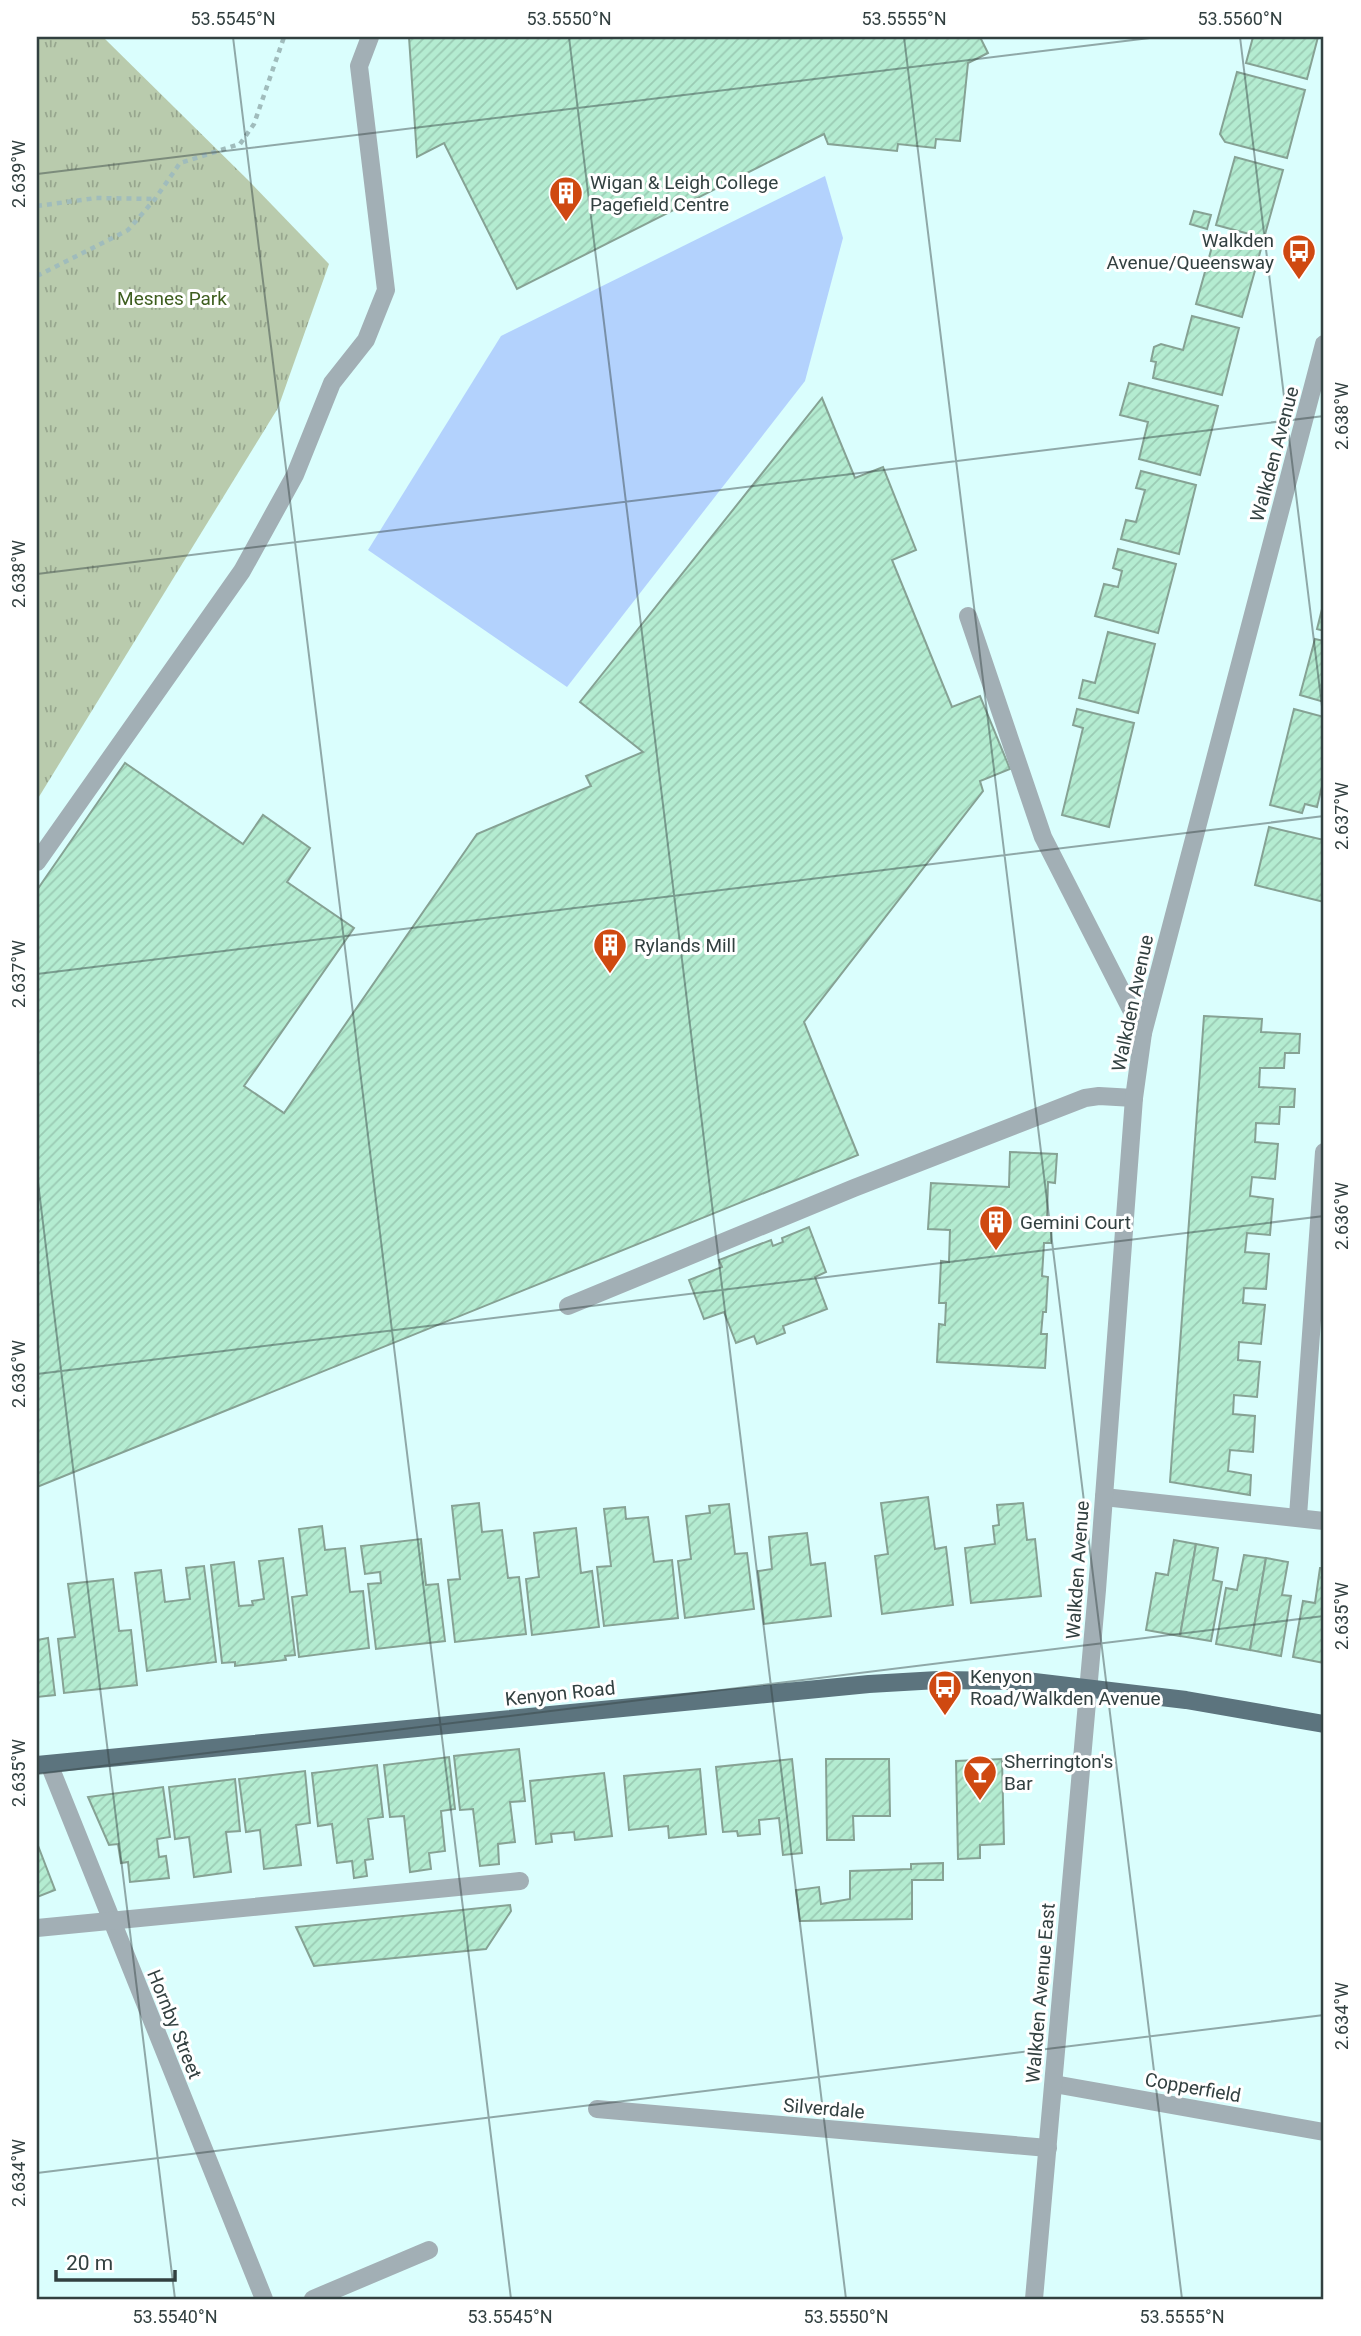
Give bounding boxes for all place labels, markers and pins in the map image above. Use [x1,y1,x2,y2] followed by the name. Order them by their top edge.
[590,171,778,216] place label: Wigan & Leigh College Pagefield Centre
[547,174,585,223] building icon: Wigan & Leigh College Pagefield Centre
[1107,229,1274,274] place label: Walkden Avenue/Queensway
[1280,232,1318,281] bus stop icon: Walkden Avenue/Queensway
[591,926,629,975] building icon: Rylands Mill
[634,934,736,957] place label: Rylands Mill
[977,1203,1015,1252] building icon: Gemini Court
[1020,1211,1131,1234] place label: Gemini Court
[970,1665,1161,1710] place label: Kenyon Road/Walkden Avenue
[926,1668,964,1717] bus stop icon: Kenyon Road/Walkden Avenue
[1004,1750,1113,1795] place label: Sherrington's Bar
[961,1753,999,1802] bar icon: Sherrington's Bar

